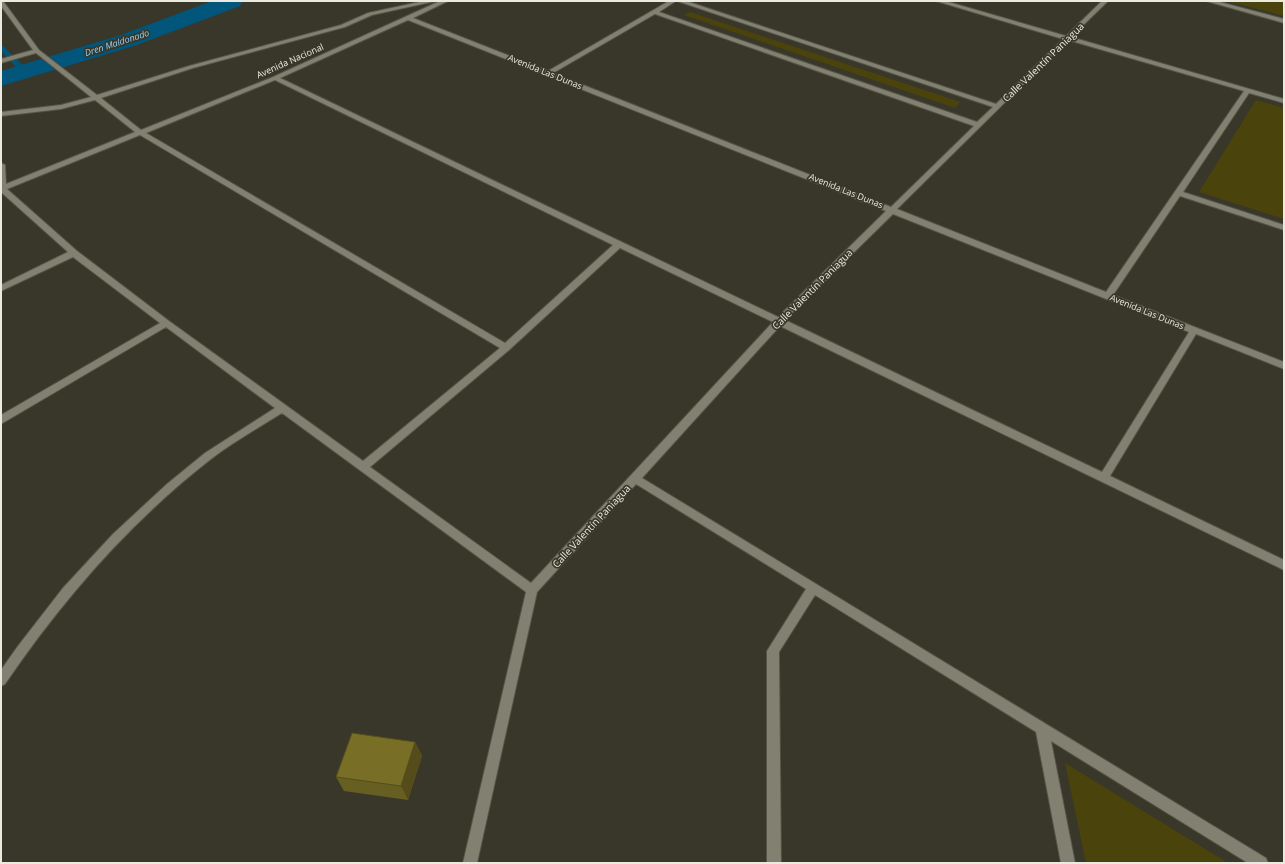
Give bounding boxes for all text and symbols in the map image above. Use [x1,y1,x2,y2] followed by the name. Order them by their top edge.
[999,19,1087,105] street label: Calle Valentín Paniagua
[83,26,151,59] water label: Dren Maldonado
[254,40,326,81] street label: Avenida Nacional
[506,51,584,92] street label: Avenida Las Dunas
[807,170,885,211] street label: Avenida Las Dunas
[769,246,855,332] street label: Calle Valentín Paniagua
[1108,291,1186,332] street label: Avenida Las Dunas
[549,481,633,571] street label: Calle Valentín Paniagua

